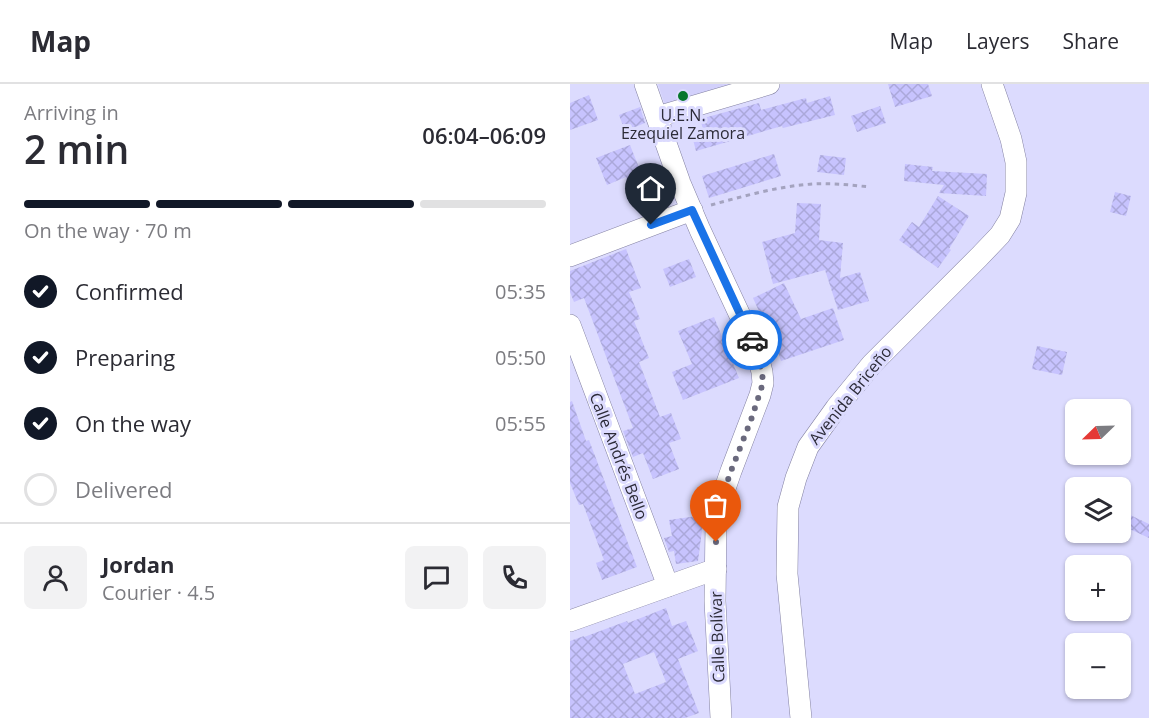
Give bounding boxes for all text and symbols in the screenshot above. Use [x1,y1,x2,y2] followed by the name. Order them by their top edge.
[30,22,91,60] text: Map
[890,27,933,55] text: Map
[966,27,1030,55] text: Layers
[1063,27,1119,55] text: Share
[676,89,690,103] marker: U.E.N. Ezequiel Zamora
[24,99,119,126] text: Arriving in
[621,104,745,144] place label: U.E.N. Ezequiel Zamora
[422,120,546,150] text: 06:04–06:09
[24,122,129,175] text: 2 min
[625,163,676,225] pin
[634,172,667,205] icon: home
[24,217,192,244] text: On the way · 70 m
[24,275,57,308] icon: check
[75,276,184,306] text: Confirmed
[495,278,546,305] text: 05:35
[722,310,782,370] courier
[736,324,769,357] icon: car
[24,341,57,374] icon: check
[803,341,897,449] street label: Avenida Briceño
[75,342,175,372] text: Preparing
[495,344,546,371] text: 05:50
[585,389,653,523] street label: Calle Andrés Bello
[1065,399,1131,465] north arrow
[1065,399,1131,699] map controls
[24,407,57,440] icon: check
[75,408,191,438] text: On the way
[495,410,546,437] text: 05:55
[75,474,173,504] text: Delivered
[1065,477,1131,543] button: layers
[690,480,741,542] pin
[699,489,732,522] icon: bag
[24,546,87,609] button: person
[405,546,468,609] button: chat
[483,546,546,609] button: phone
[102,549,175,579] text: Jordan
[1065,555,1131,621] button: +
[102,579,215,606] text: Courier · 4.5
[704,590,730,683] street label: Calle Bolívar
[1065,633,1131,699] button: −

